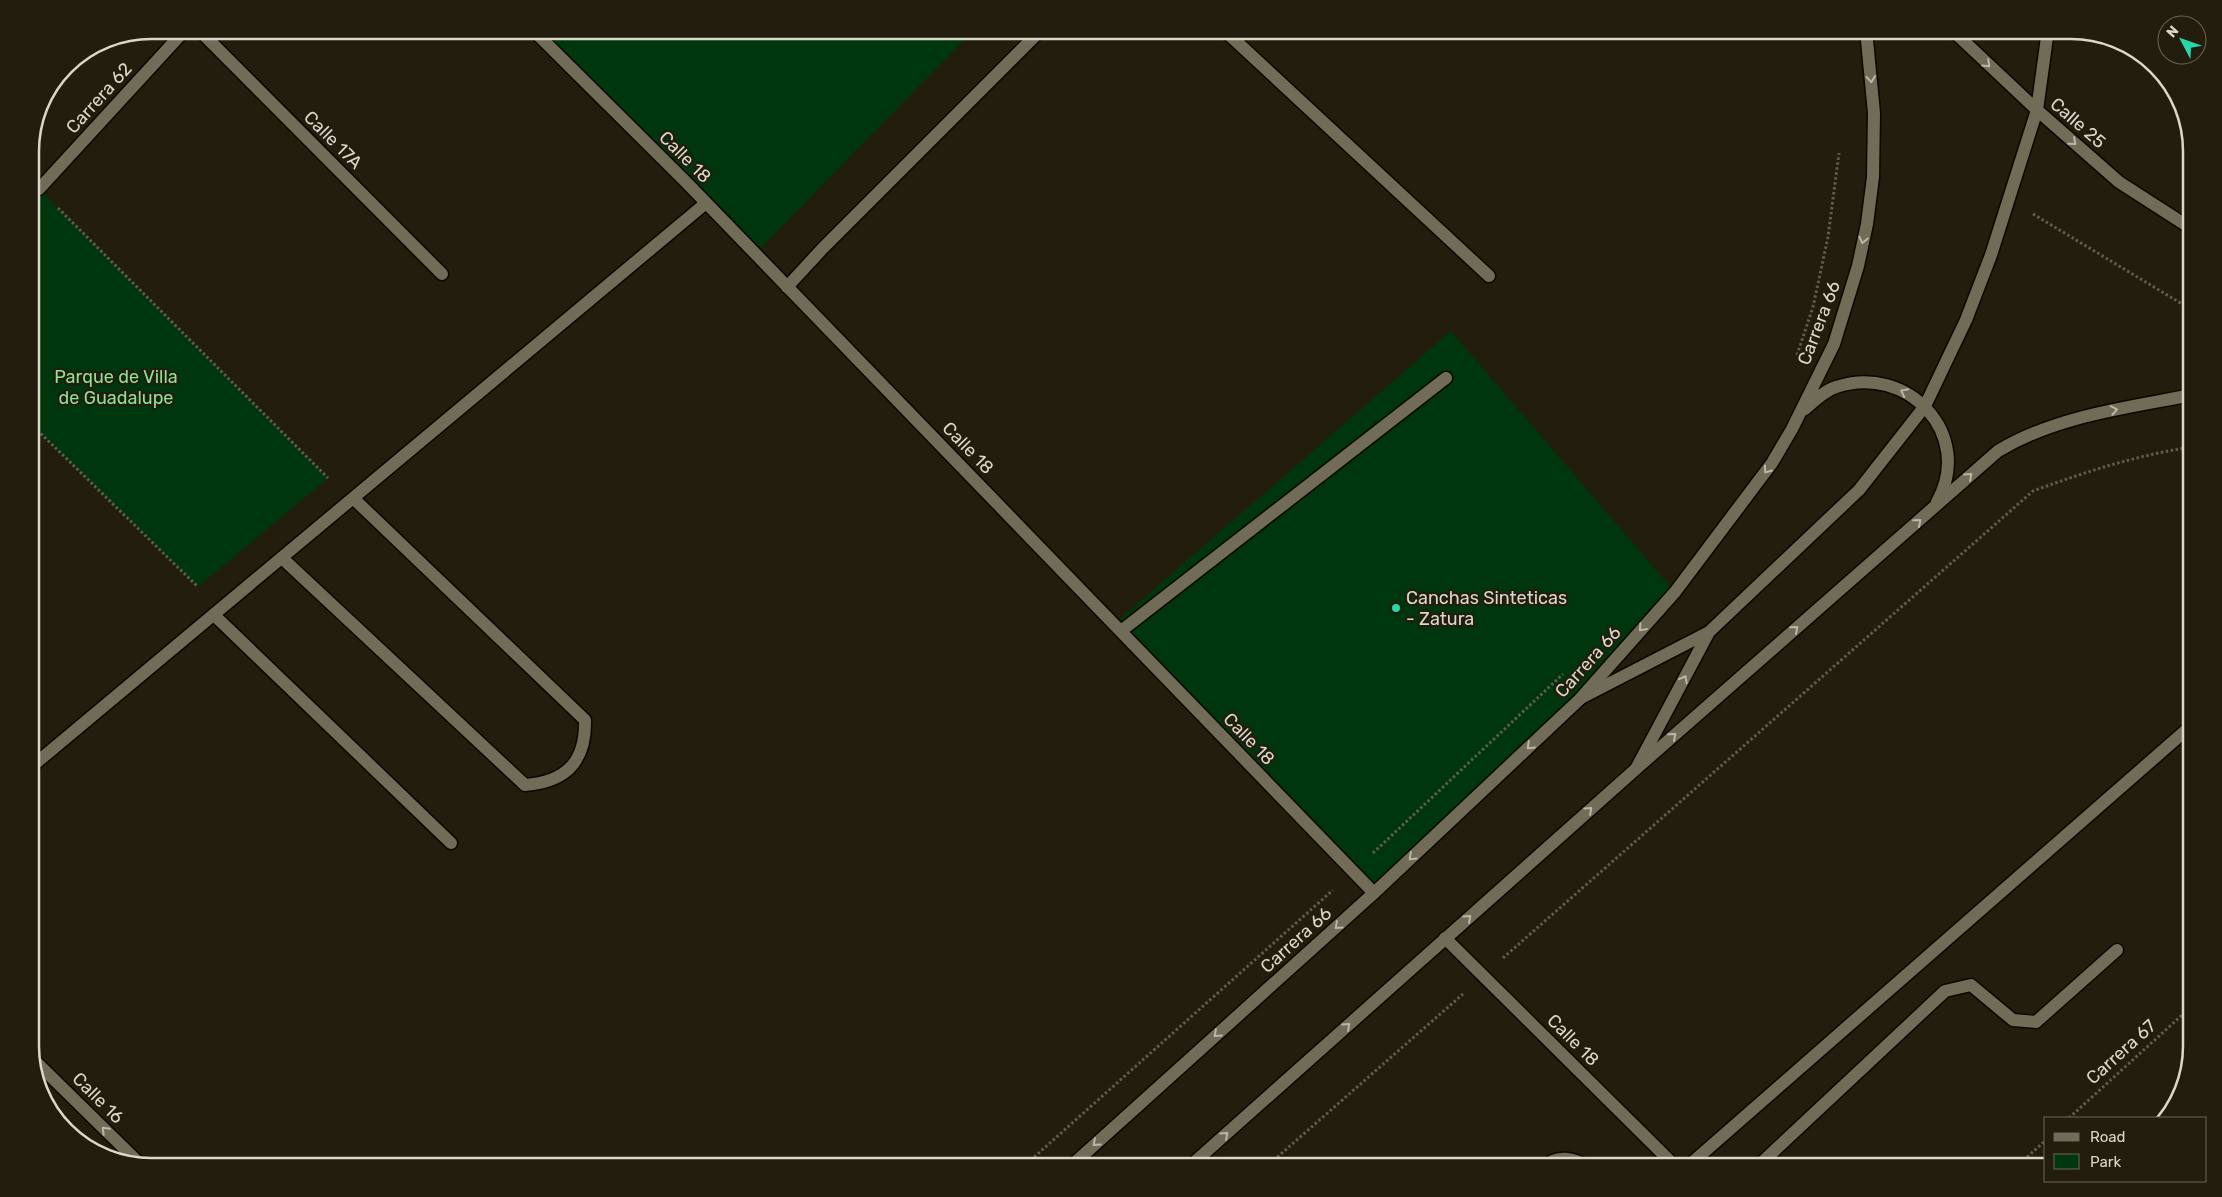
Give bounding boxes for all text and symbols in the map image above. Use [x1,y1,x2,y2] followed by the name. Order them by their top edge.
[2157,15,2207,65] north arrow
[2163,22,2182,41] text: N
[61,58,137,138] street label: Carrera 62
[1981,58,1990,67] one-way arrow
[1865,75,1876,83] one-way arrow
[2046,93,2110,153] street label: Calle 25
[299,106,367,174] street label: Calle 17A
[654,126,716,188] street label: Calle 18
[2068,136,2077,145] one-way arrow
[1859,236,1869,245] one-way arrow
[1793,278,1845,368] street label: Carrera 66
[54,366,178,409] park label: Parque de Villa de Guadalupe
[1900,388,1909,398] one-way arrow
[2110,405,2119,415] one-way arrow
[938,417,998,479] street label: Calle 18
[1764,464,1772,473] one-way arrow
[1964,473,1973,482] one-way arrow
[1912,519,1921,528] one-way arrow
[1406,587,1567,630] place label: Canchas Sinteticas - Zatura
[1390,602,1402,614] marker: Canchas Sinteticas - Zatura
[1550,622,1626,702] street label: Carrera 66
[1639,623,1648,632] one-way arrow
[1790,626,1799,635] one-way arrow
[1678,675,1688,684] one-way arrow
[1219,708,1279,770] street label: Calle 18
[1668,733,1677,742] one-way arrow
[1527,740,1536,749] one-way arrow
[1584,807,1593,816] one-way arrow
[1409,851,1418,860] one-way arrow
[1256,902,1336,978] street label: Carrera 66
[1462,915,1471,924] one-way arrow
[1334,920,1343,929] one-way arrow
[1542,1009,1604,1071] street label: Calle 18
[2082,1015,2160,1089] street label: Carrera 67
[1341,1023,1350,1032] one-way arrow
[1213,1029,1222,1038] one-way arrow
[68,1068,128,1128] street label: Calle 16
[2044,1117,2207,1182] legend
[102,1127,111,1136] one-way arrow
[2090,1128,2126,1146] text: Road
[1220,1131,1229,1140] one-way arrow
[1092,1137,1101,1146] one-way arrow
[2090,1153,2121,1171] text: Park

